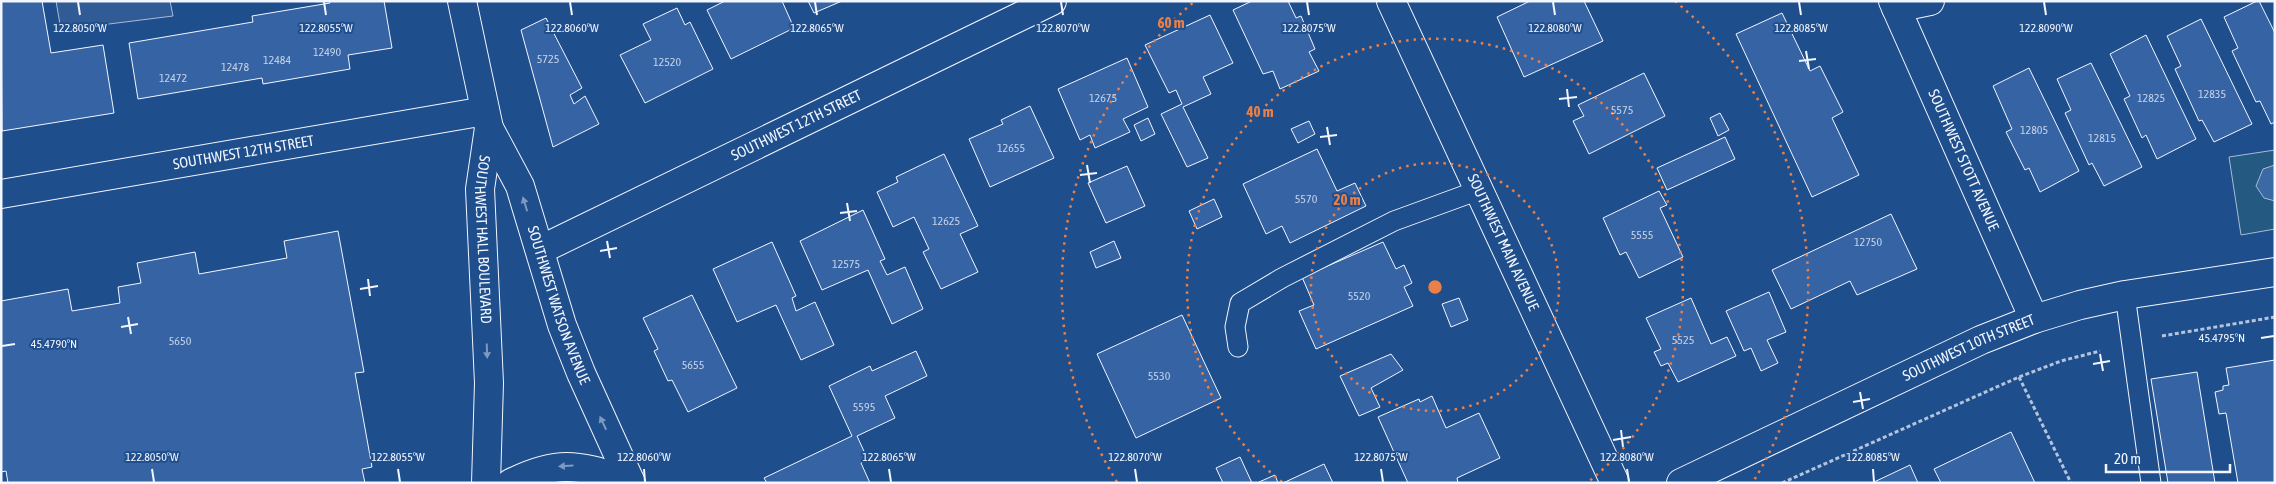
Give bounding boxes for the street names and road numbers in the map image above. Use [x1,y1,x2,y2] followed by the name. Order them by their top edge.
[728,86,864,164] street label: SOUTHWEST 12TH STREET
[1925,87,2003,234] street label: SOUTHWEST STOTT AVENUE
[172,131,316,172] street label: SOUTHWEST 12TH STREET
[472,154,495,324] street label: SOUTHWEST HALL BOULEVARD
[1465,171,1543,314] street label: SOUTHWEST MAIN AVENUE
[525,224,594,387] street label: SOUTHWEST WATSON AVENUE
[1900,310,2037,384] street label: SOUTHWEST 10TH STREET

